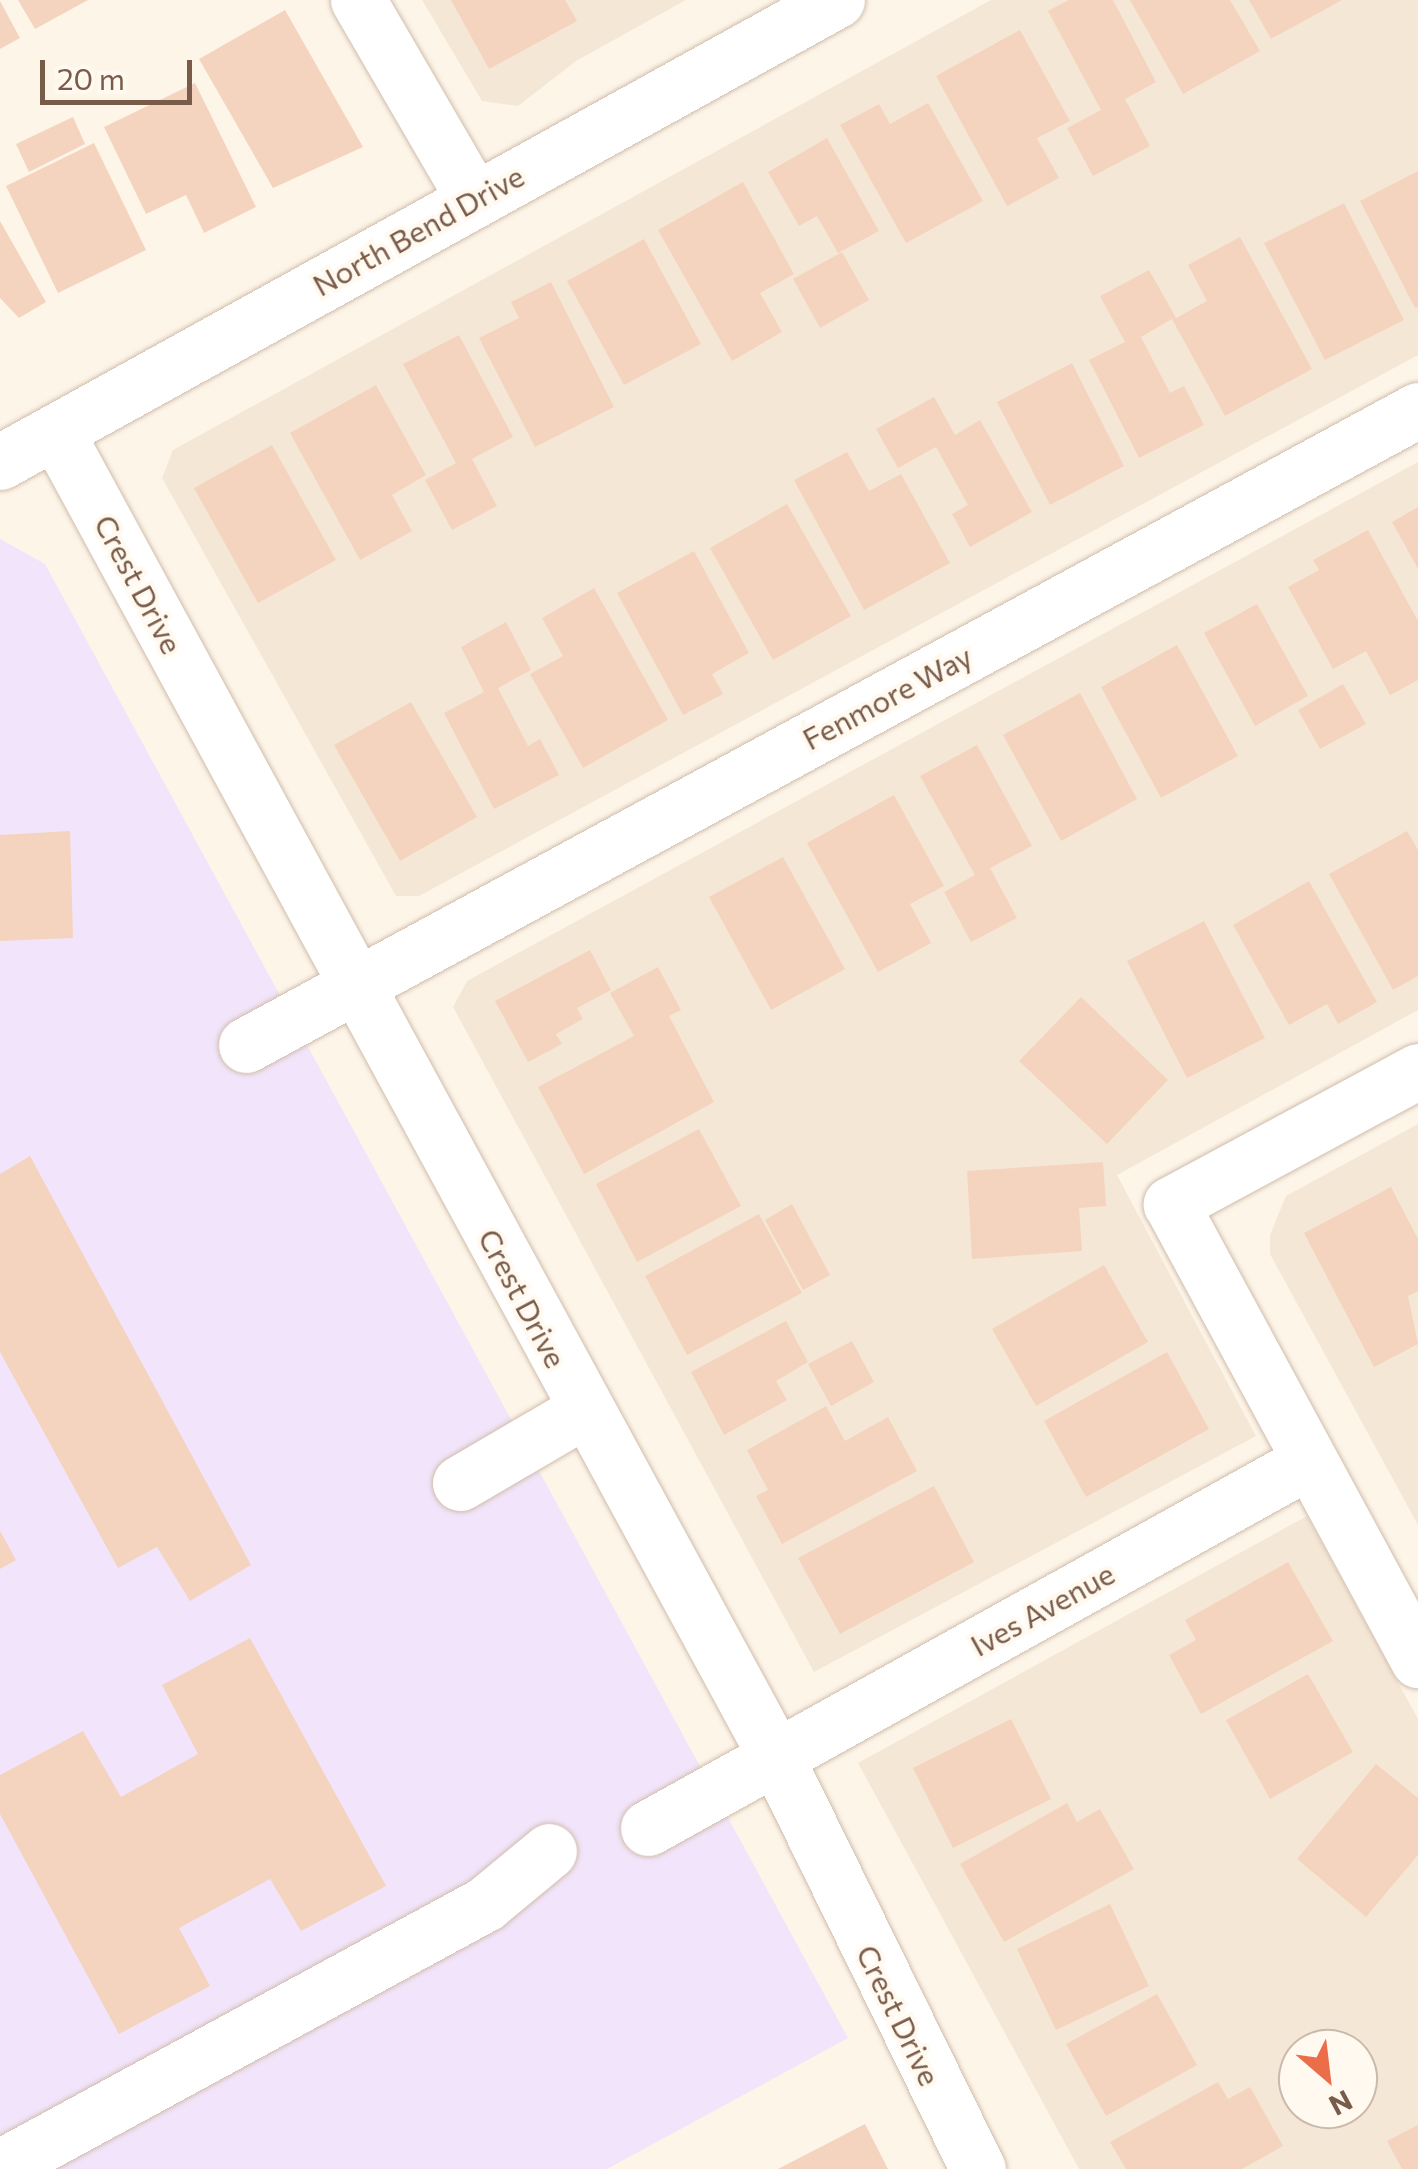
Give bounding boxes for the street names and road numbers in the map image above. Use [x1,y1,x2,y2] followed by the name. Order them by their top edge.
[306,157,530,303] street label: North Bend Drive
[87,508,191,660] street label: Crest Drive
[796,637,978,757] street label: Fenmore Way
[471,1222,575,1374] street label: Crest Drive
[964,1555,1120,1663] street label: Ives Avenue
[850,1939,948,2091] street label: Crest Drive

